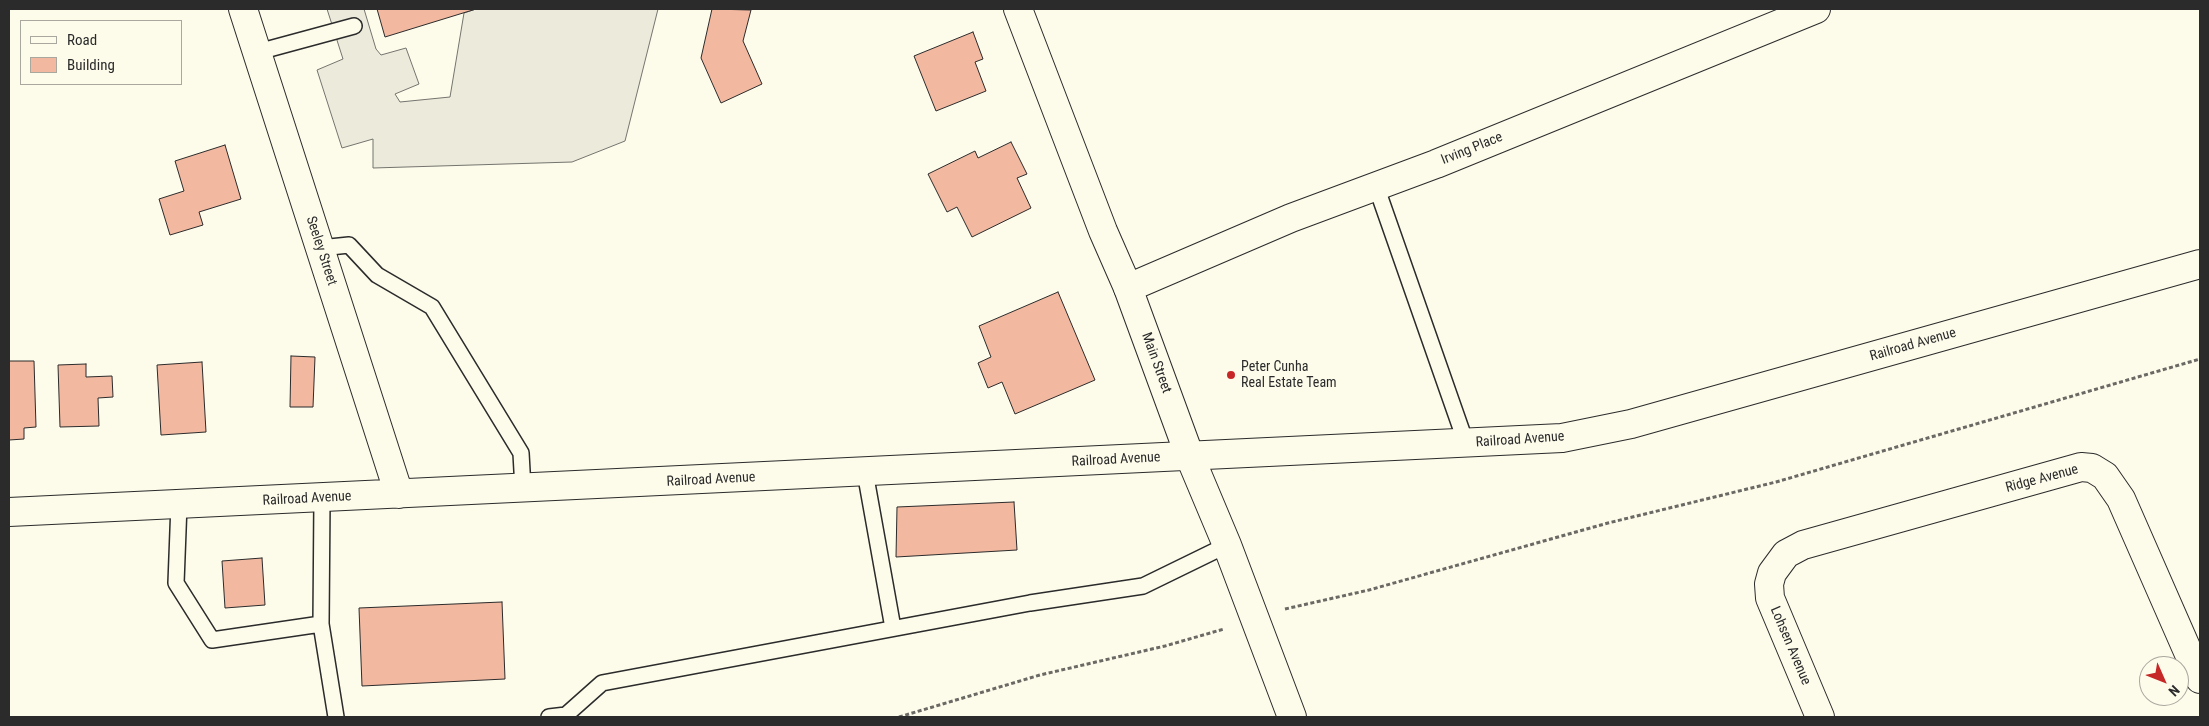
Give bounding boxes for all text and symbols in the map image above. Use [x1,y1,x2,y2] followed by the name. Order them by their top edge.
[20,20,182,85] legend
[67,31,97,49] text: Road
[67,56,115,74] text: Building
[1439,129,1505,169] street label: Irving Place
[302,214,340,288] street label: Seeley Street
[1868,325,1958,365] street label: Railroad Avenue
[1137,330,1175,396] street label: Main Street
[1241,359,1337,392] place label: Peter Cunha Real Estate Team
[1225,369,1237,381] marker: Peter Cunha Real Estate Team
[1475,429,1565,451] street label: Railroad Avenue
[1071,449,1161,471] street label: Railroad Avenue
[2004,461,2080,497] street label: Ridge Avenue
[666,469,756,491] street label: Railroad Avenue
[262,488,352,510] street label: Railroad Avenue
[1766,604,1814,688] street label: Lohsen Avenue
[2139,656,2189,706] north arrow
[2165,682,2183,699] text: N

